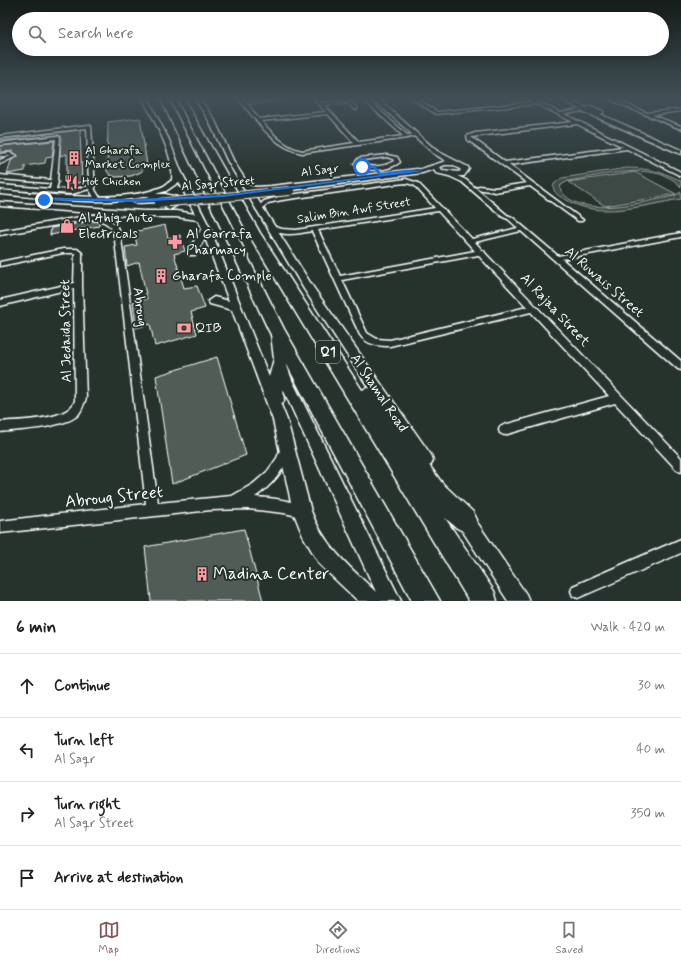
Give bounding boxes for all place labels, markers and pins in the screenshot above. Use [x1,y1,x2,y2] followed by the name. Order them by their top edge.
[85,143,171,173] place label: Al Gharafa Market Complex
[66,150,82,166] building icon: Al Gharafa Market Complex
[63,174,79,190] restaurant icon: Hot Chicken
[82,174,141,190] place label: Hot Chicken
[78,209,153,243] place label: Al Ahiq Auto Electricals
[59,218,75,234] shop icon: Al Ahiq Auto Electricals
[186,225,252,259] place label: Al Garrafa Pharmacy
[167,234,183,250] pharmacy icon: Al Garrafa Pharmacy
[172,267,272,285] place label: Gharafa Comple
[153,268,169,284] building icon: Gharafa Comple
[195,319,222,337] place label: QIB
[176,320,192,336] bank icon: QIB
[213,563,330,585] place label: Madina Center
[194,566,210,582] building icon: Madina Center

